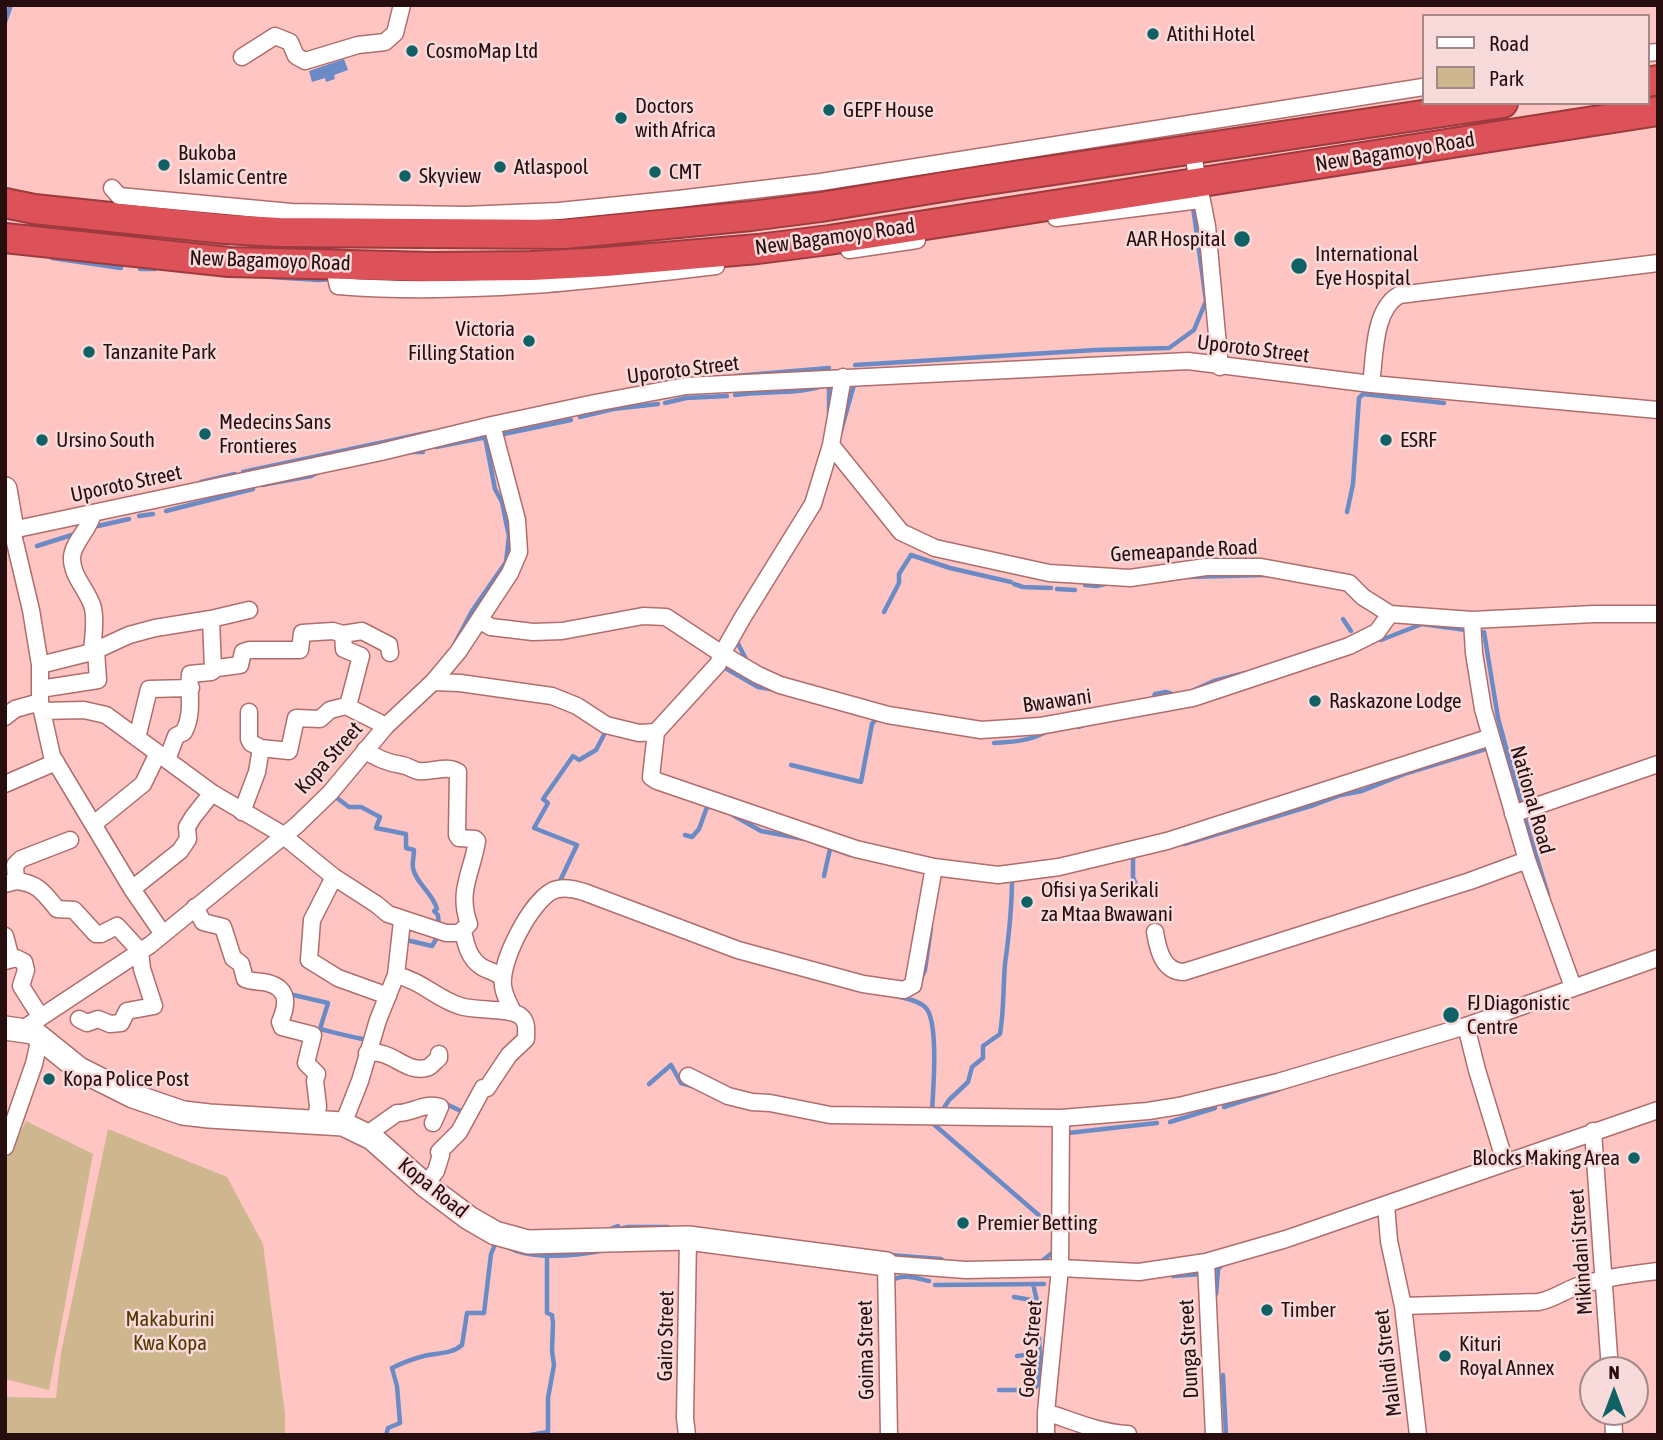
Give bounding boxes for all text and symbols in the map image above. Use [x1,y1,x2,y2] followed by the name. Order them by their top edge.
[1422,14,1649,105] legend
[1167,21,1255,47] place label: Atithi Hotel
[1145,26,1161,42] marker: Atithi Hotel
[1489,31,1529,55] text: Road
[426,38,538,64] place label: CosmoMap Ltd
[404,43,420,59] marker: CosmoMap Ltd
[1489,66,1524,90] text: Park
[635,93,716,143] place label: Doctors with Africa
[843,97,934,123] place label: GEPF House
[821,102,837,118] marker: GEPF House
[613,110,629,126] marker: Doctors with Africa
[1313,127,1477,177] street label: New Bagamoyo Road
[178,140,288,190] place label: Bukoba Islamic Centre
[514,154,588,180] place label: Atlaspool
[156,157,172,173] marker: Bukoba Islamic Centre
[492,159,508,175] marker: Atlaspool
[669,159,702,185] place label: CMT
[419,163,481,189] place label: Skyview
[647,164,663,180] marker: CMT
[397,168,413,184] marker: Skyview
[753,213,917,261] street label: New Bagamoyo Road
[1126,226,1226,252] place label: AAR Hospital
[1232,229,1252,249] marker: AAR Hospital
[1315,241,1418,291] place label: International Eye Hospital
[189,246,351,276] street label: New Bagamoyo Road
[1289,256,1309,276] marker: International Eye Hospital
[408,316,515,366] place label: Victoria Filling Station
[1195,330,1311,368] street label: Uporoto Street
[521,333,537,349] marker: Victoria Filling Station
[103,339,216,365] place label: Tanzanite Park
[81,344,97,360] marker: Tanzanite Park
[625,351,741,389] street label: Uporoto Street
[219,409,331,459] place label: Medecins Sans Frontieres
[197,426,213,442] marker: Medecins Sans Frontieres
[56,427,155,453] place label: Ursino South
[1400,427,1437,453] place label: ESRF
[34,432,50,448] marker: Ursino South
[1378,432,1394,448] marker: ESRF
[68,460,184,508] street label: Uporoto Street
[1110,535,1258,567] street label: Gemeapande Road
[1021,684,1093,718] street label: Bwawani
[1329,688,1462,714] place label: Raskazone Lodge
[1307,693,1323,709] marker: Raskazone Lodge
[290,717,368,799] street label: Kopa Street
[1505,743,1559,857] street label: National Road
[1041,877,1173,927] place label: Ofisi ya Serikali za Mtaa Bwawani
[1019,894,1035,910] marker: Ofisi ya Serikali za Mtaa Bwawani
[1467,990,1570,1040] place label: FJ Diagonistic Centre
[1441,1005,1461,1025] marker: FJ Diagonistic Centre
[63,1066,189,1092] place label: Kopa Police Post
[41,1071,57,1087] marker: Kopa Police Post
[1472,1145,1620,1171] place label: Blocks Making Area
[1626,1150,1642,1166] marker: Blocks Making Area
[393,1152,473,1224] street label: Kopa Road
[1564,1188,1598,1316] street label: Mikindani Street
[977,1210,1097,1236] place label: Premier Betting
[955,1215,971,1231] marker: Premier Betting
[653,1290,679,1382] street label: Gairo Street
[1281,1297,1335,1323] place label: Timber
[1014,1299,1048,1399] street label: Goeke Street
[1174,1299,1204,1399] street label: Dunga Street
[853,1300,879,1400] street label: Goima Street
[1259,1302,1275,1318] marker: Timber
[126,1306,214,1356] park label: Makaburini Kwa Kopa
[1369,1308,1407,1418] street label: Malindi Street
[1459,1331,1554,1381] place label: Kituri Royal Annex
[1437,1348,1453,1364] marker: Kituri Royal Annex
[1579,1356,1649,1426] north arrow
[1608,1361,1620,1383] text: N

